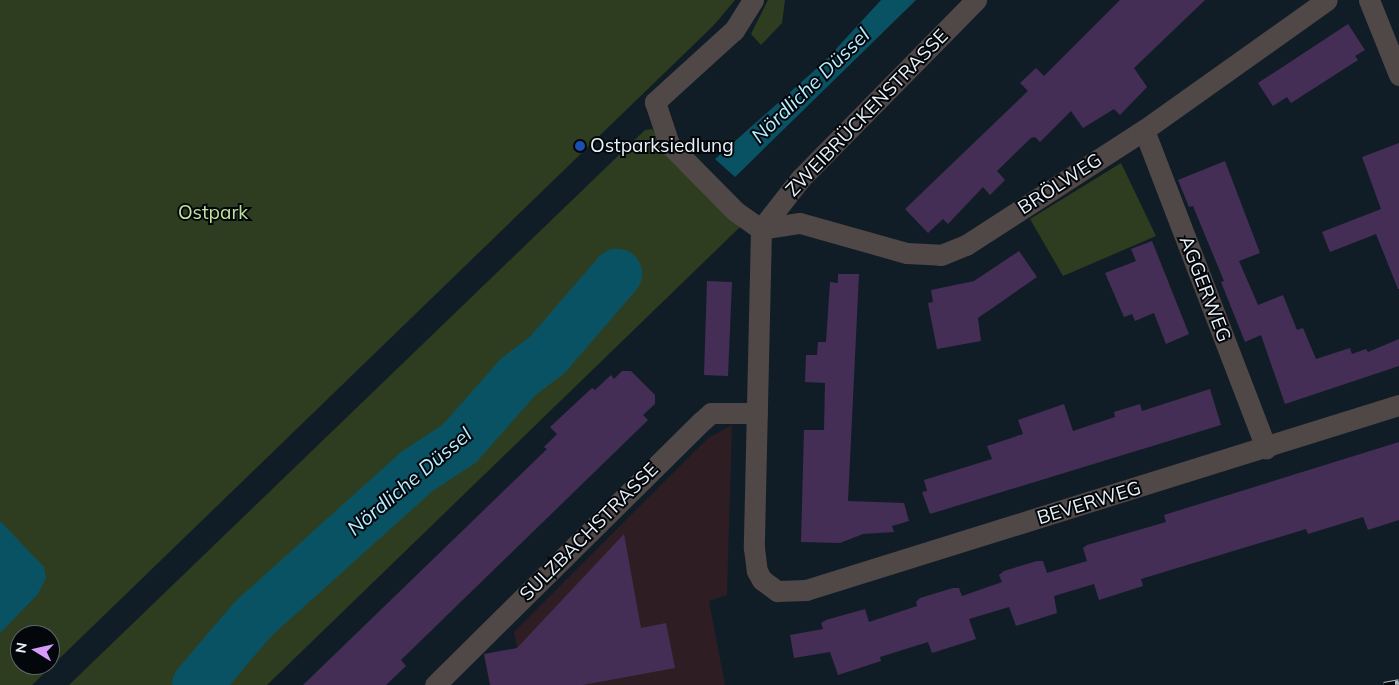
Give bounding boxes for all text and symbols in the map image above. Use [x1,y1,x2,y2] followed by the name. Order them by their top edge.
[746,23,874,147] water label: Nördliche Düssel
[781,25,953,201] street label: ZWEIBRÜCKENSTRASSE
[590,135,734,157] place label: Ostparksiedlung
[574,140,586,152] marker: Ostparksiedlung
[1014,148,1106,220] street label: BRÖLWEG
[178,202,248,224] park label: Ostpark
[1174,233,1236,345] street label: AGGERWEG
[342,422,476,540] water label: Nördliche Düssel
[515,458,663,606] street label: SULZBACHSTRASSE
[1034,476,1144,530] street label: BEVERWEG
[10,625,60,675] north arrow
[11,641,31,654] text: N

